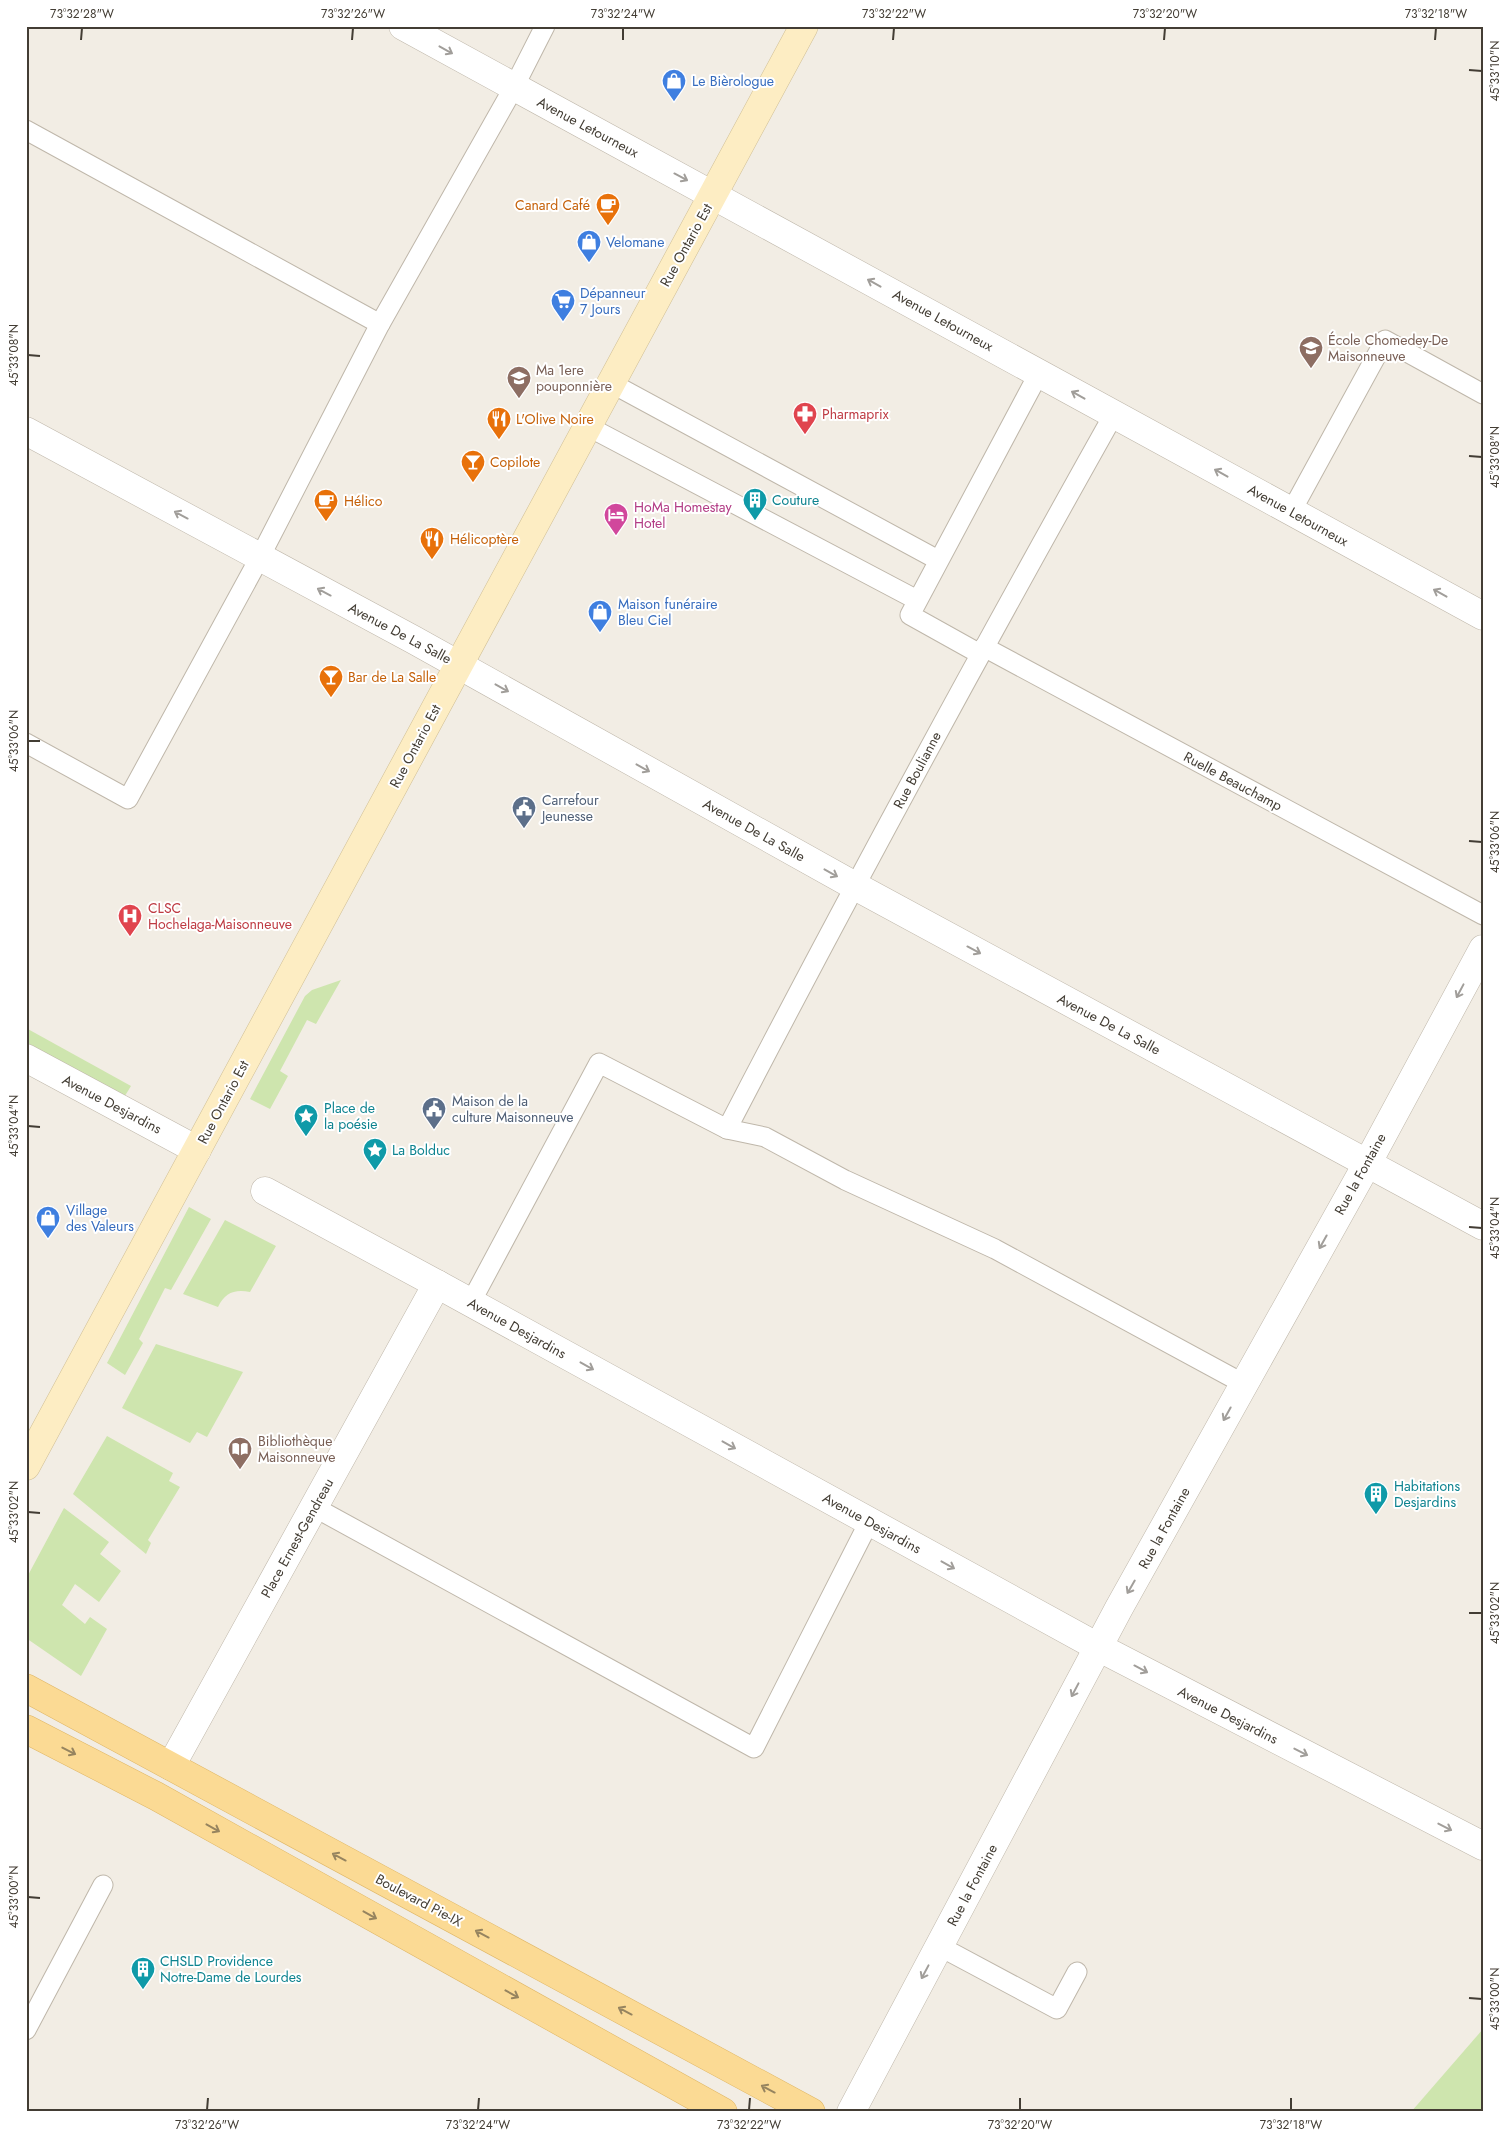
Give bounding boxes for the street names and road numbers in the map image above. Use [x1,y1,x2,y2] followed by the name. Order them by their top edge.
[534,92,642,162] street label: Avenue Letourneux
[655,199,717,290] street label: Rue Ontario Est
[889,284,997,356] street label: Avenue Letourneux
[1244,479,1352,551] street label: Avenue Letourneux
[345,597,455,669] street label: Avenue De La Salle
[385,700,446,791] street label: Rue Ontario Est
[888,728,946,812] street label: Rue Boulianne
[1180,747,1286,815] street label: Ruelle Beauchamp
[699,794,809,866] street label: Avenue De La Salle
[1054,988,1164,1060] street label: Avenue De La Salle
[193,1056,254,1147] street label: Rue Ontario Est
[59,1069,165,1139] street label: Avenue Desjardins
[1329,1130,1391,1218] street label: Rue la Fontaine
[464,1293,570,1364] street label: Avenue Desjardins
[256,1475,338,1601] street label: Place Ernest-Gendreau
[1133,1484,1195,1572] street label: Rue la Fontaine
[819,1488,925,1559] street label: Avenue Desjardins
[1175,1681,1282,1749] street label: Avenue Desjardins
[942,1840,1002,1930] street label: Rue la Fontaine
[372,1869,466,1931] street label: Boulevard Pie-IX

